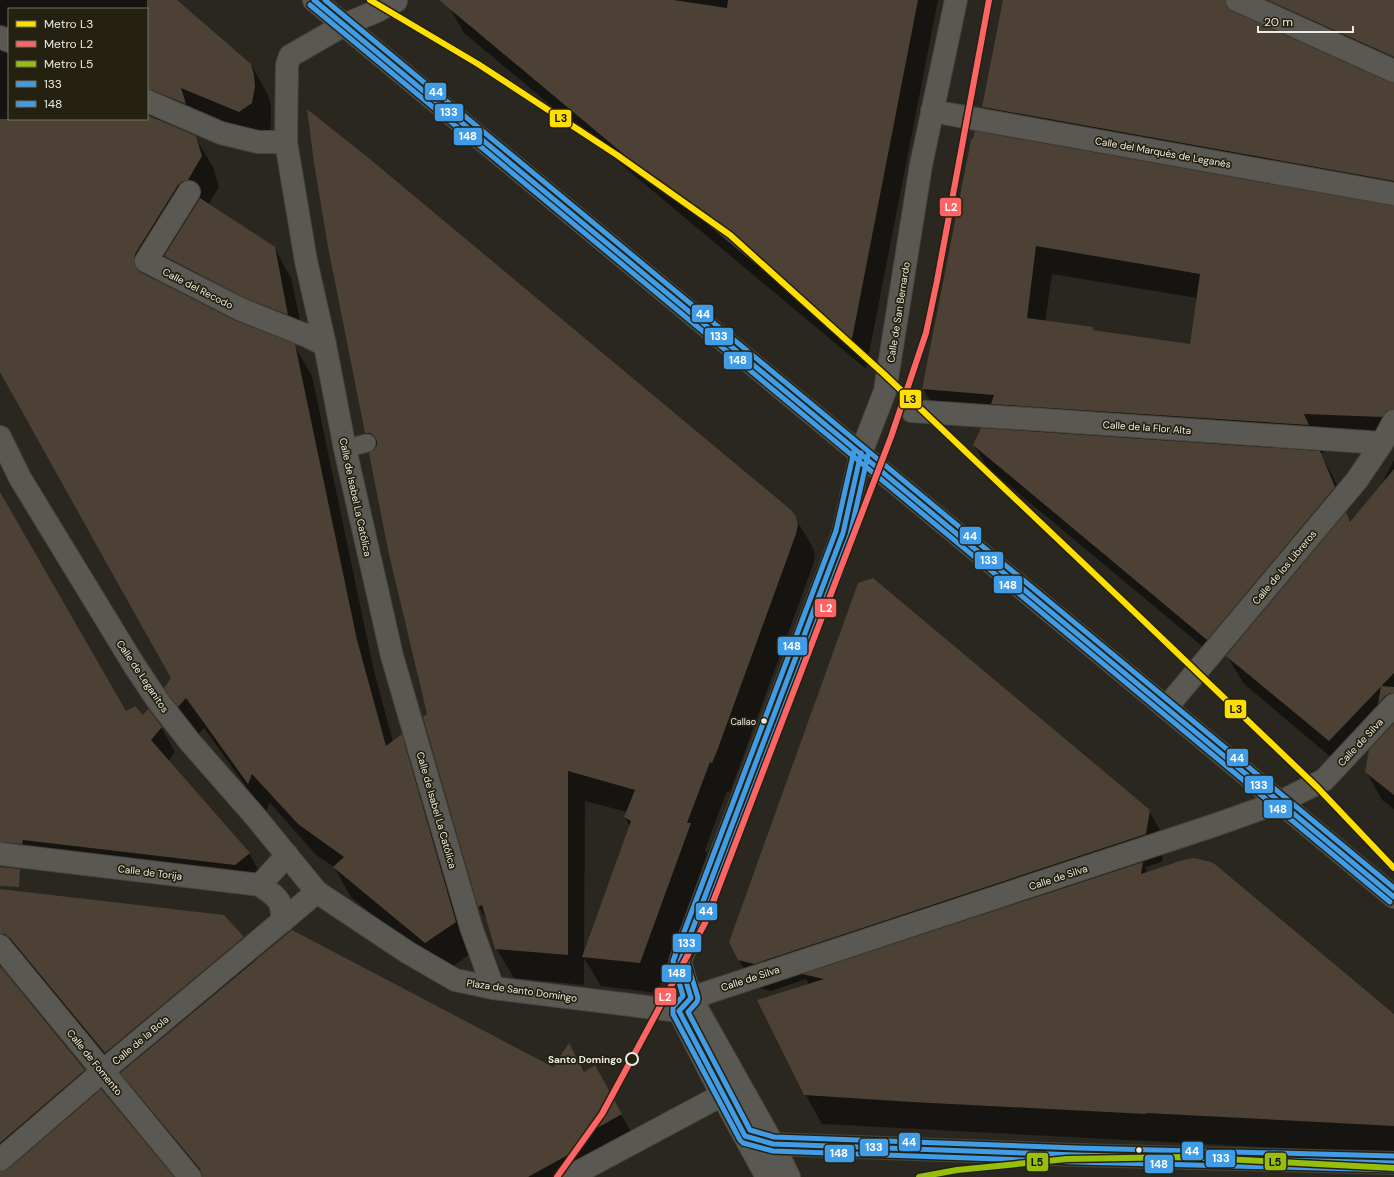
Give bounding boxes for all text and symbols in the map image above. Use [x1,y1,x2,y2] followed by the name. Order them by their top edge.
[8,8,148,120] legend
[1258,8,1353,34] scale bar
[1264,14,1293,30] text: 20 m
[44,16,93,32] text: Metro L3
[44,36,93,52] text: Metro L2
[44,56,93,72] text: Metro L5
[44,76,62,92] text: 133
[424,82,447,101] line badge: 44
[429,85,443,99] text: 44
[44,96,62,112] text: 148
[434,103,464,122] line badge: 133
[440,105,458,119] text: 133
[549,109,572,128] line badge: L3
[555,111,567,125] text: L3
[453,127,483,146] line badge: 148
[459,129,477,143] text: 148
[1094,134,1232,171] street label: Calle del Marqués de Leganés
[939,197,962,217] line badge: L2
[945,200,957,214] text: L2
[884,261,913,363] street label: Calle de San Bernardo
[160,265,235,312] street label: Calle del Recodo
[691,304,714,323] line badge: 44
[696,307,710,321] text: 44
[704,327,734,346] line badge: 133
[710,329,728,343] text: 133
[723,351,753,370] line badge: 148
[729,353,747,367] text: 148
[899,389,922,409] line badge: L3
[904,392,916,406] text: L3
[1102,418,1192,437] street label: Calle de la Flor Alta
[337,437,374,558] street label: Calle de Isabel La Católica
[959,526,982,545] line badge: 44
[1249,527,1319,607] street label: Calle de los Libreros
[963,529,977,543] text: 44
[974,551,1004,570] line badge: 133
[980,553,998,567] text: 133
[993,575,1023,594] line badge: 148
[999,578,1017,592] text: 148
[814,598,837,618] line badge: L2
[820,601,832,615] text: L2
[777,636,808,656] line badge: 148
[114,638,172,715] street label: Calle de Leganitos
[783,639,801,653] text: 148
[1224,699,1247,719] line badge: L3
[1230,702,1242,716] text: L3
[730,716,756,728] place label: Callao
[759,716,769,726] marker: Callao
[1335,716,1386,769] street label: Calle de Silva
[1226,748,1249,767] line badge: 44
[414,750,459,870] street label: Calle de Isabel La Católica
[1230,751,1244,765] text: 44
[1244,775,1274,794] line badge: 133
[1250,778,1268,792] text: 133
[1263,799,1293,819] line badge: 148
[1269,802,1287,816] text: 148
[117,862,183,883] street label: Calle de Torija
[1027,862,1089,893] street label: Calle de Silva
[695,902,718,921] line badge: 44
[699,904,713,918] text: 44
[672,933,702,953] line badge: 133
[678,936,696,950] text: 133
[719,963,781,994] street label: Calle de Silva
[661,964,692,983] line badge: 148
[668,966,686,980] text: 148
[466,976,578,1005] street label: Plaza de Santo Domingo
[654,987,677,1006] line badge: L2
[659,990,671,1004] text: L2
[109,1013,171,1068] street label: Calle de la Bola
[64,1027,125,1098] street label: Calle de Fomento
[625,1052,639,1066] marker: Santo Domingo
[548,1053,622,1066] place label: Santo Domingo
[898,1132,921,1152] line badge: 44
[902,1135,916,1149] text: 44
[859,1138,889,1157] line badge: 133
[865,1140,883,1154] text: 133
[1181,1141,1204,1161] line badge: 44
[824,1144,855,1163] line badge: 148
[1185,1144,1199,1158] text: 44
[1134,1145,1144,1155] unlabelled marker
[830,1146,848,1160] text: 148
[1205,1149,1236,1168] line badge: 133
[1212,1151,1230,1165] text: 133
[1026,1152,1049,1172] line badge: L5
[1264,1152,1287,1171] line badge: L5
[1144,1154,1174,1174] line badge: 148
[1031,1155,1044,1169] text: L5
[1269,1155,1282,1169] text: L5
[1150,1157,1168,1171] text: 148

